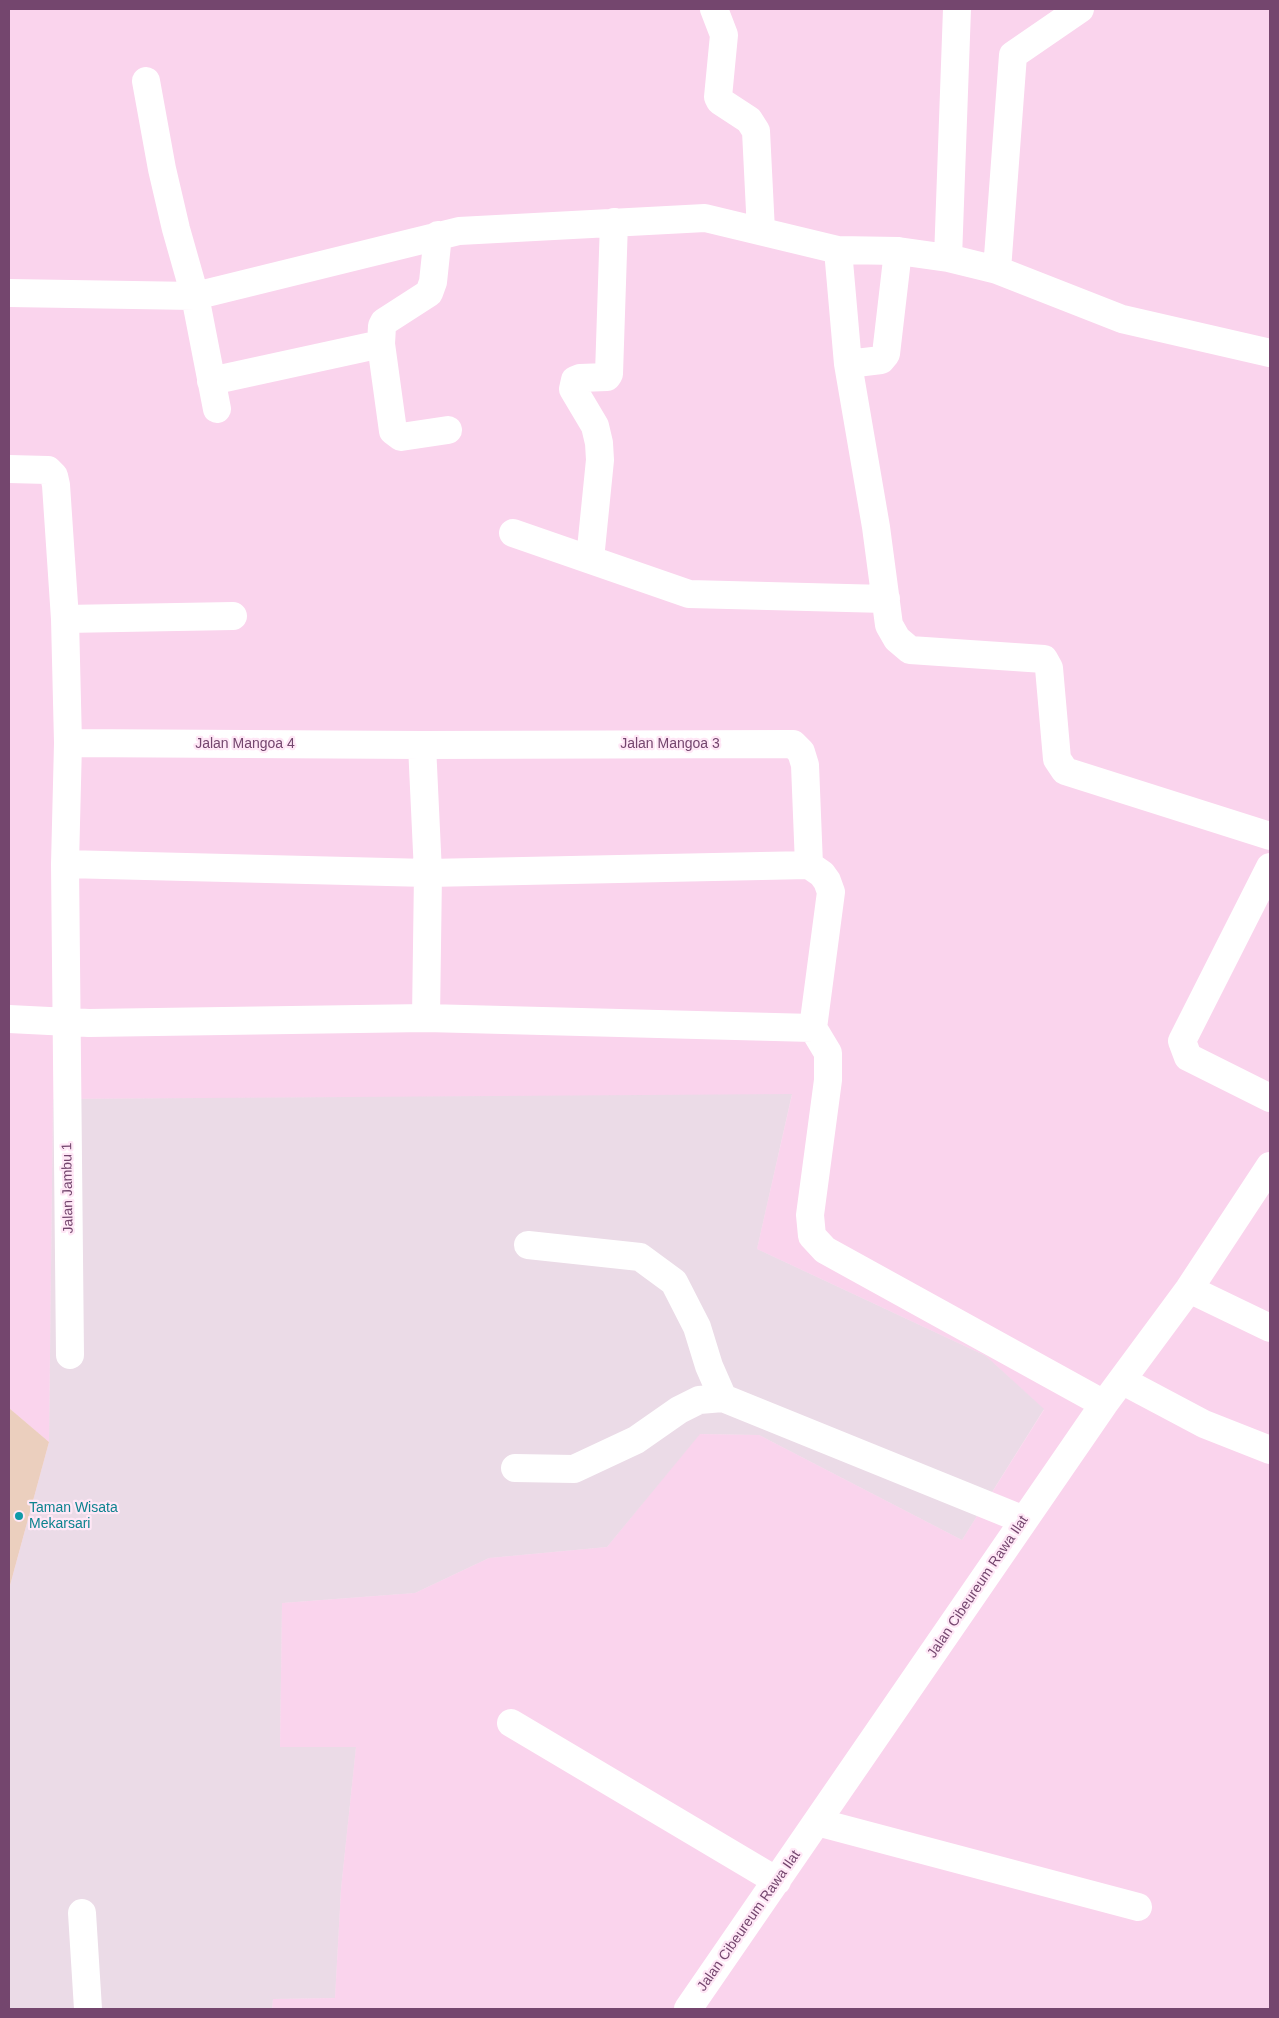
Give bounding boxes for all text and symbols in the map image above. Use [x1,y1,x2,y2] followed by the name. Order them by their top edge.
[195,736,295,752] street label: Jalan Mangoa 4
[620,736,720,752] street label: Jalan Mangoa 3
[59,1142,77,1234] street label: Jalan Jambu 1
[29,1500,118,1532] place label: Taman Wisata Mekarsari
[13,1510,25,1522] marker: Taman Wisata Mekarsari
[924,1513,1032,1661] street label: Jalan Cibeureum Rawa Ilat
[694,1847,804,1995] street label: Jalan Cibeureum Rawa Ilat

